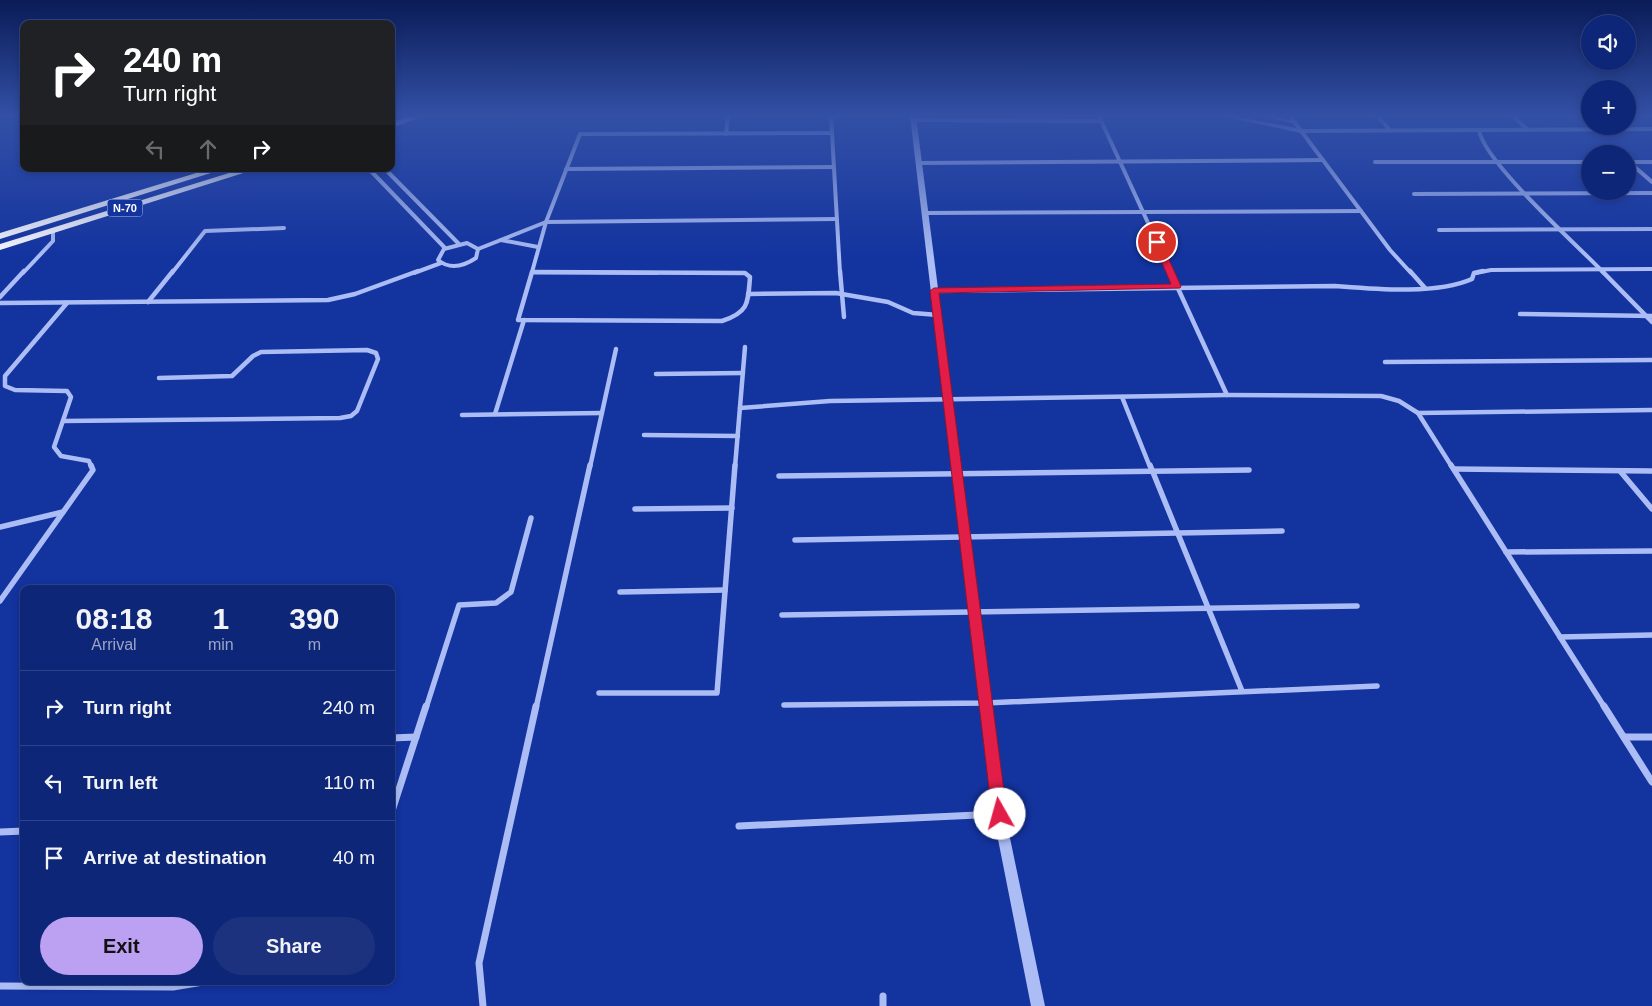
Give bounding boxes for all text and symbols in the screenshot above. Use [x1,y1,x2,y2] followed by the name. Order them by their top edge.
[1581,15,1636,200] map controls
[1581,15,1636,70] button: sound
[40,40,105,105] icon: right
[123,40,222,79] text: 240 m
[1581,80,1636,135] button: +
[123,81,216,106] text: Turn right
[141,135,169,163] icon: left
[194,135,222,163] icon: ahead
[247,135,275,163] icon: right
[1581,145,1636,200] button: −
[108,200,142,217] road number: N-70
[1136,221,1178,263] pin
[1143,228,1171,256] icon: arrive
[76,602,152,635] text: 08:18
[212,602,229,635] text: 1
[289,602,339,635] text: 390
[91,636,137,653] text: Arrival
[208,636,234,653] text: min
[308,636,321,653] text: m
[40,694,68,722] icon: right
[83,697,171,718] text: Turn right
[322,697,375,718] text: 240 m
[40,769,68,797] icon: left
[83,772,158,793] text: Turn left
[324,772,375,793] text: 110 m
[973,787,1025,839] position arrow
[40,844,68,872] icon: arrive
[83,847,267,868] text: Arrive at destination
[333,847,375,868] text: 40 m
[40,917,203,975] button: Exit
[213,917,375,975] button: Share

